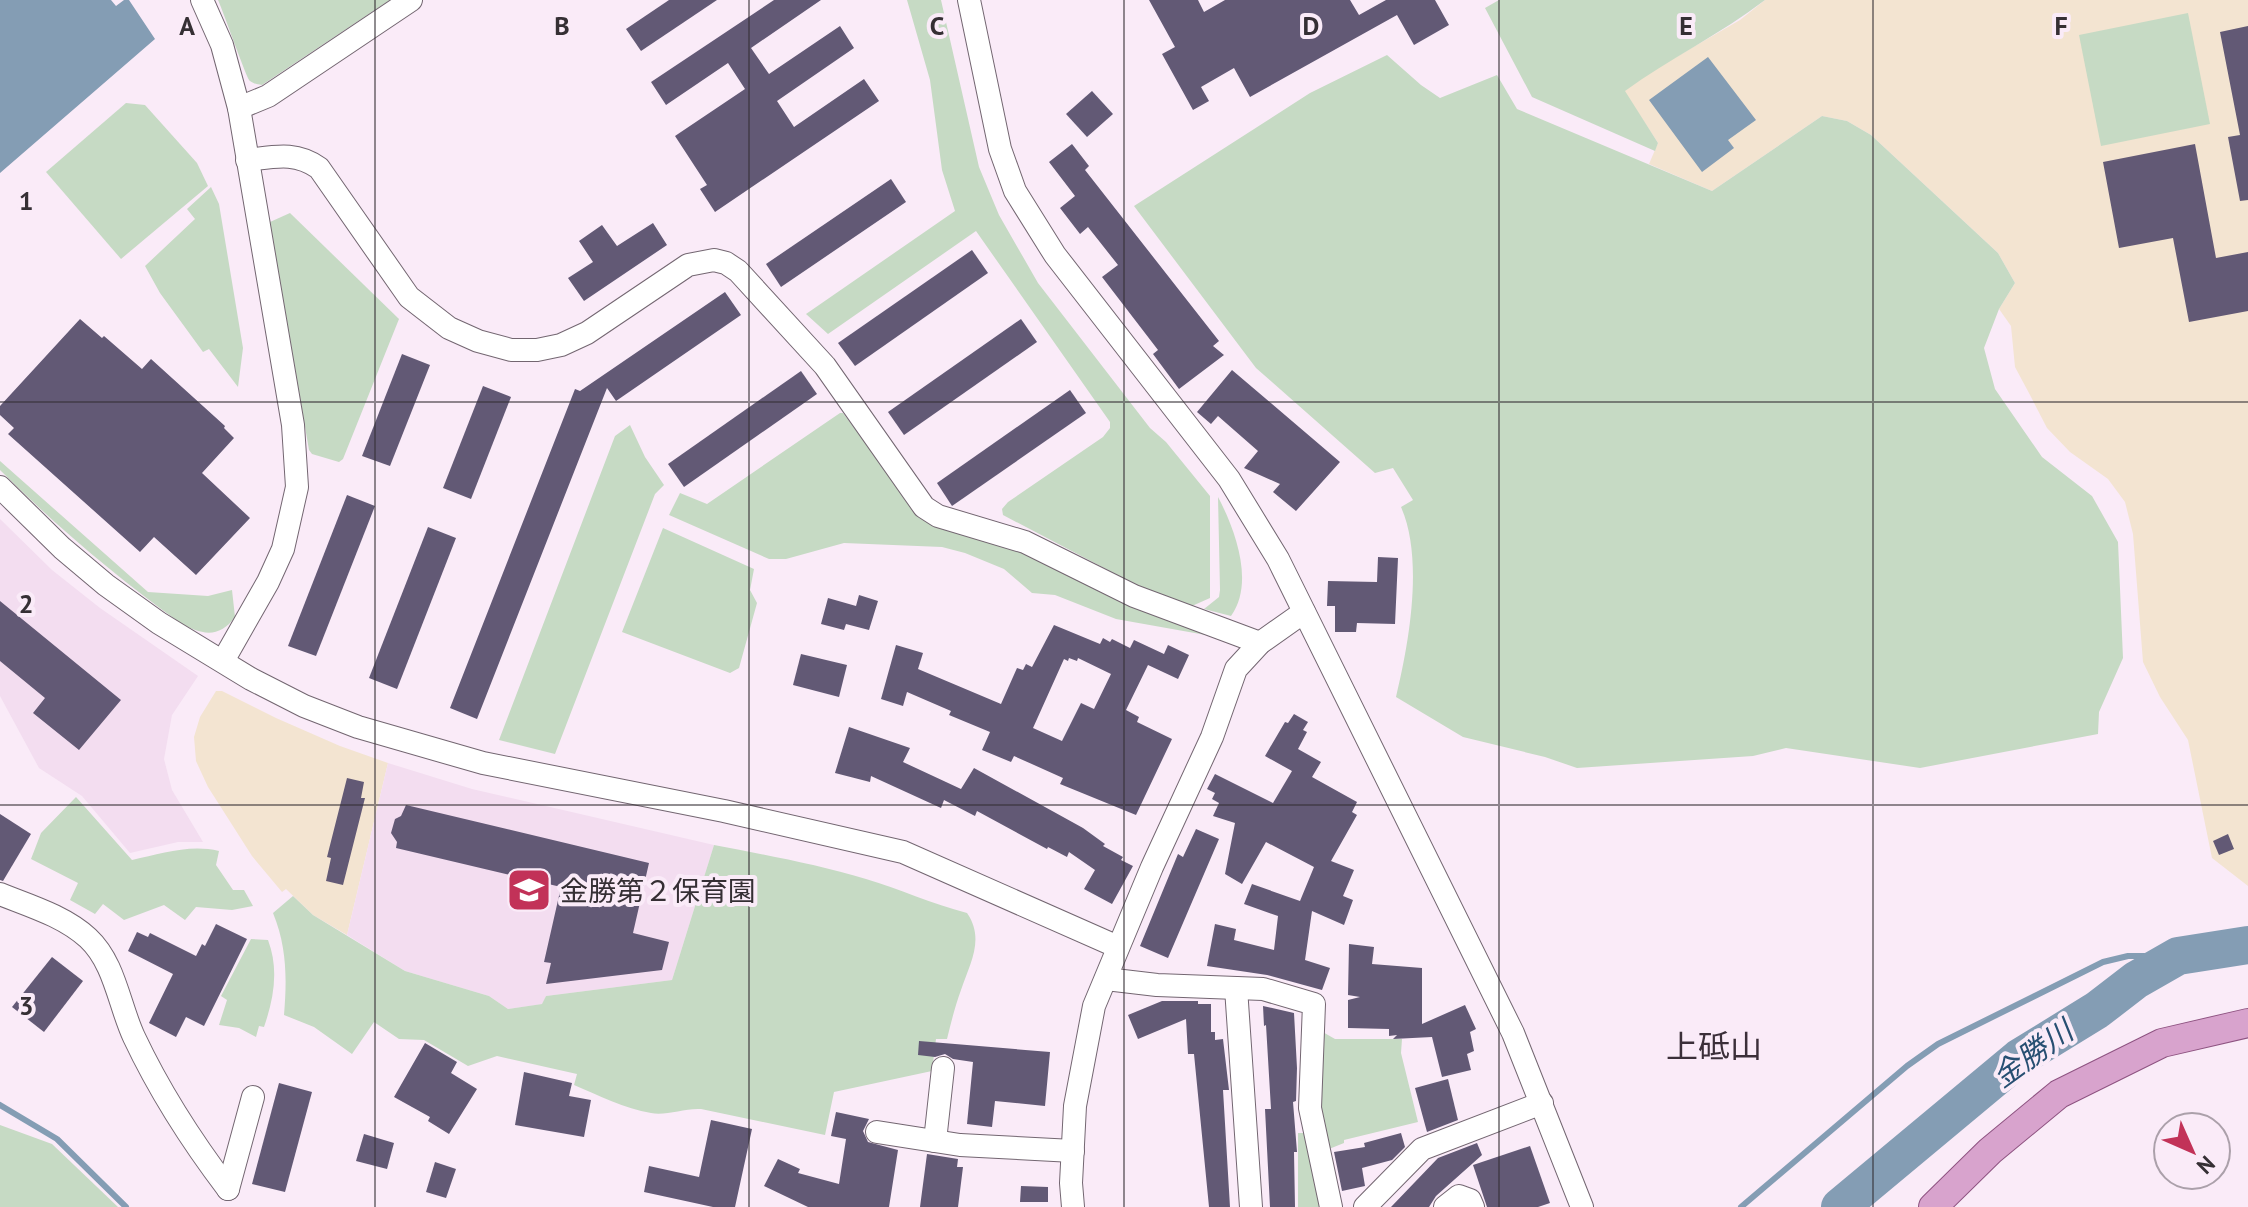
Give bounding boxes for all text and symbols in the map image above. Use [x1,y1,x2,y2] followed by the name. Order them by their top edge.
[179,9,195,42] text: A
[554,9,570,42] text: B
[930,9,944,42] text: C
[1303,9,1319,42] text: D
[1679,9,1693,42] text: E
[2054,9,2068,42] text: F
[19,184,33,217] text: 1
[19,587,33,620] text: 2
[505,866,553,914] school or university icon: 金勝第２保育園
[560,872,756,909] place label: 金勝第２保育園
[19,989,33,1022] text: 3
[1984,1009,2082,1095] water label: 金勝川
[1666,1025,1762,1067] district label: 上砥山
[2152,1111,2232,1191] north arrow
[2191,1150,2221,1180] text: N

